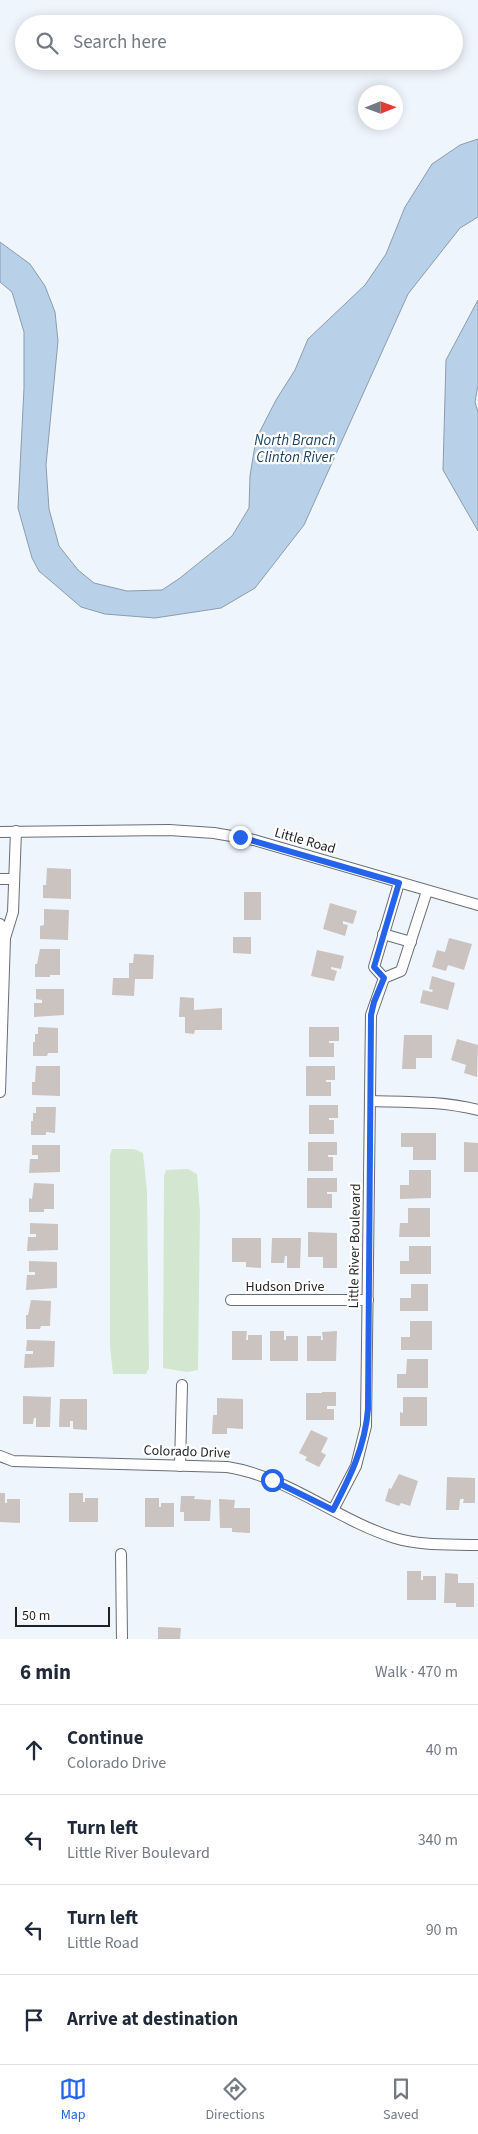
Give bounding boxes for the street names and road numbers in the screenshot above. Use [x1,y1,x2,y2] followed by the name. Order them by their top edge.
[272,823,338,859] street label: Little Road
[344,1183,366,1309] street label: Little River Boulevard
[246,1277,324,1297] street label: Hudson Drive
[143,1440,231,1464] street label: Colorado Drive

